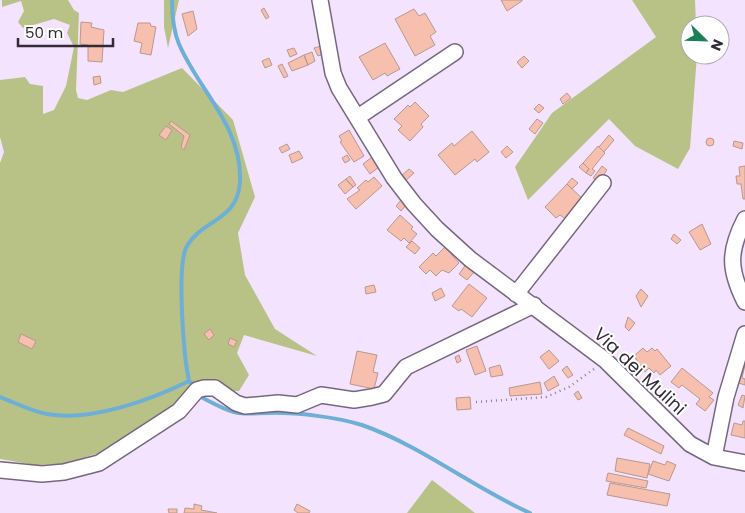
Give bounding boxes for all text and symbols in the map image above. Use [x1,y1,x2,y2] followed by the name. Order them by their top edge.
[18,15,112,47] scale bar
[680,15,730,65] north arrow
[25,22,63,43] text: 50 m
[706,36,728,54] text: N
[588,322,692,420] street label: Via dei Mulini

